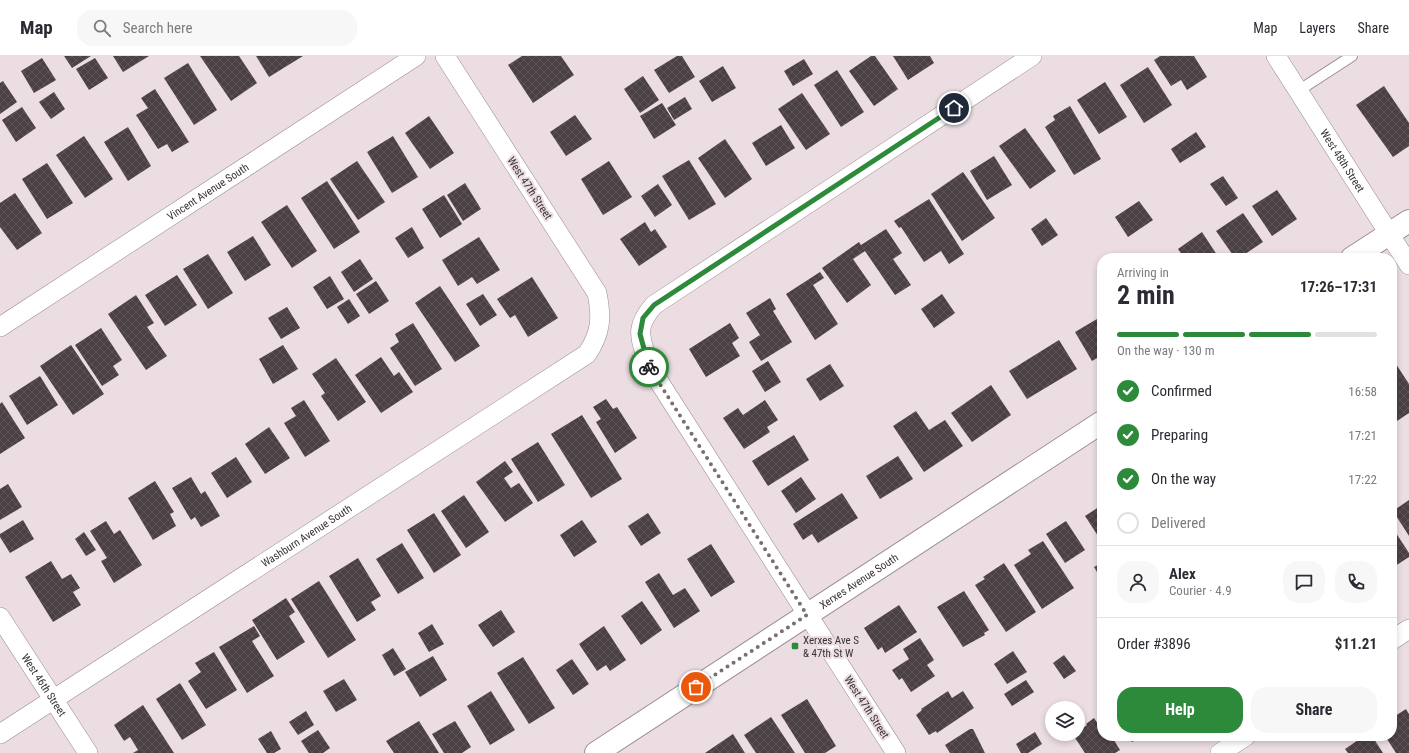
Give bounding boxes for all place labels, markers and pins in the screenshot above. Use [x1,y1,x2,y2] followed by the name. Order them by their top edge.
[937,91,971,125] pin
[803,634,859,660] place label: Xerxes Ave S & 47th St W
[790,641,800,651] marker: Xerxes Ave S & 47th St W
[679,670,713,704] pin

